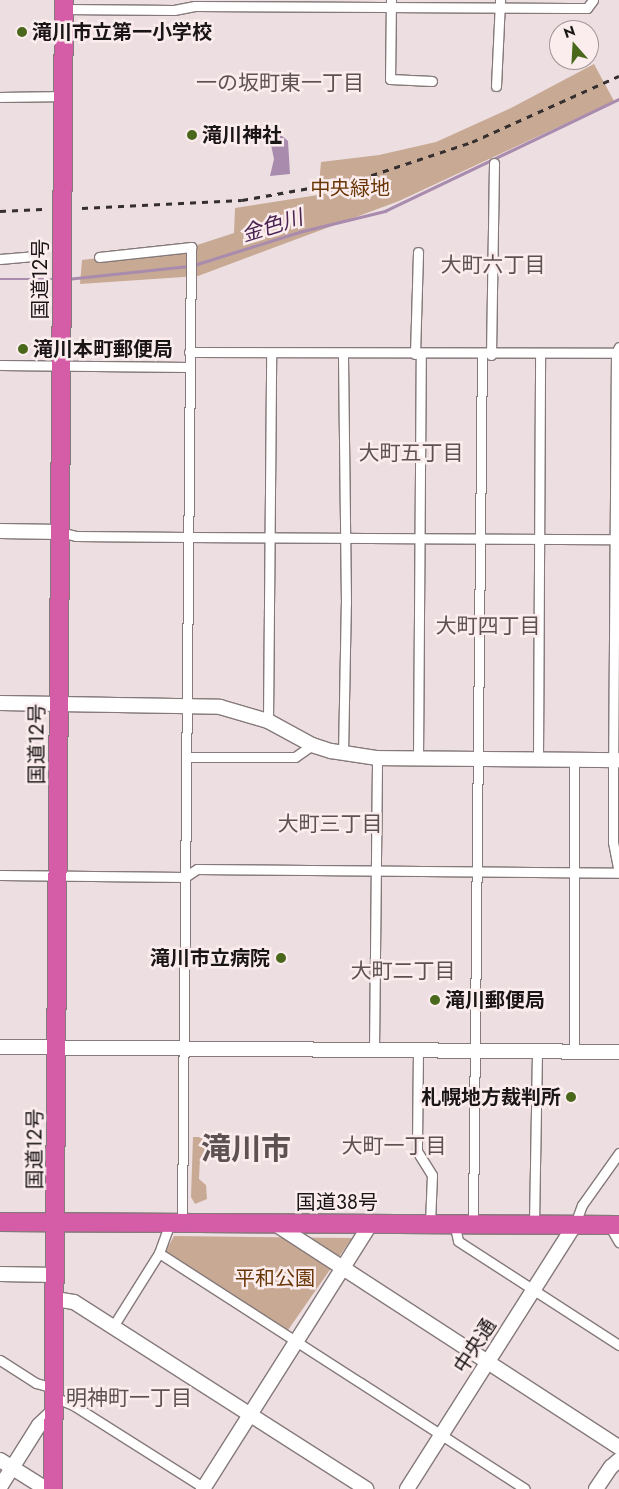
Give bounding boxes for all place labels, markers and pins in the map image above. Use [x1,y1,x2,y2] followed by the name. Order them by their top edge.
[32,20,212,44] place label: 滝川市立第一小学校
[16,26,28,38] marker: 滝川市立第一小学校
[202,123,282,147] place label: 滝川神社
[186,129,198,141] marker: 滝川神社
[33,337,173,361] place label: 滝川本町郵便局
[17,343,29,355] marker: 滝川本町郵便局
[150,946,270,970] place label: 滝川市立病院
[274,951,288,965] marker: 滝川市立病院
[445,988,545,1012] place label: 滝川郵便局
[429,994,441,1006] marker: 滝川郵便局
[421,1085,561,1109] place label: 札幌地方裁判所
[565,1091,577,1103] marker: 札幌地方裁判所

